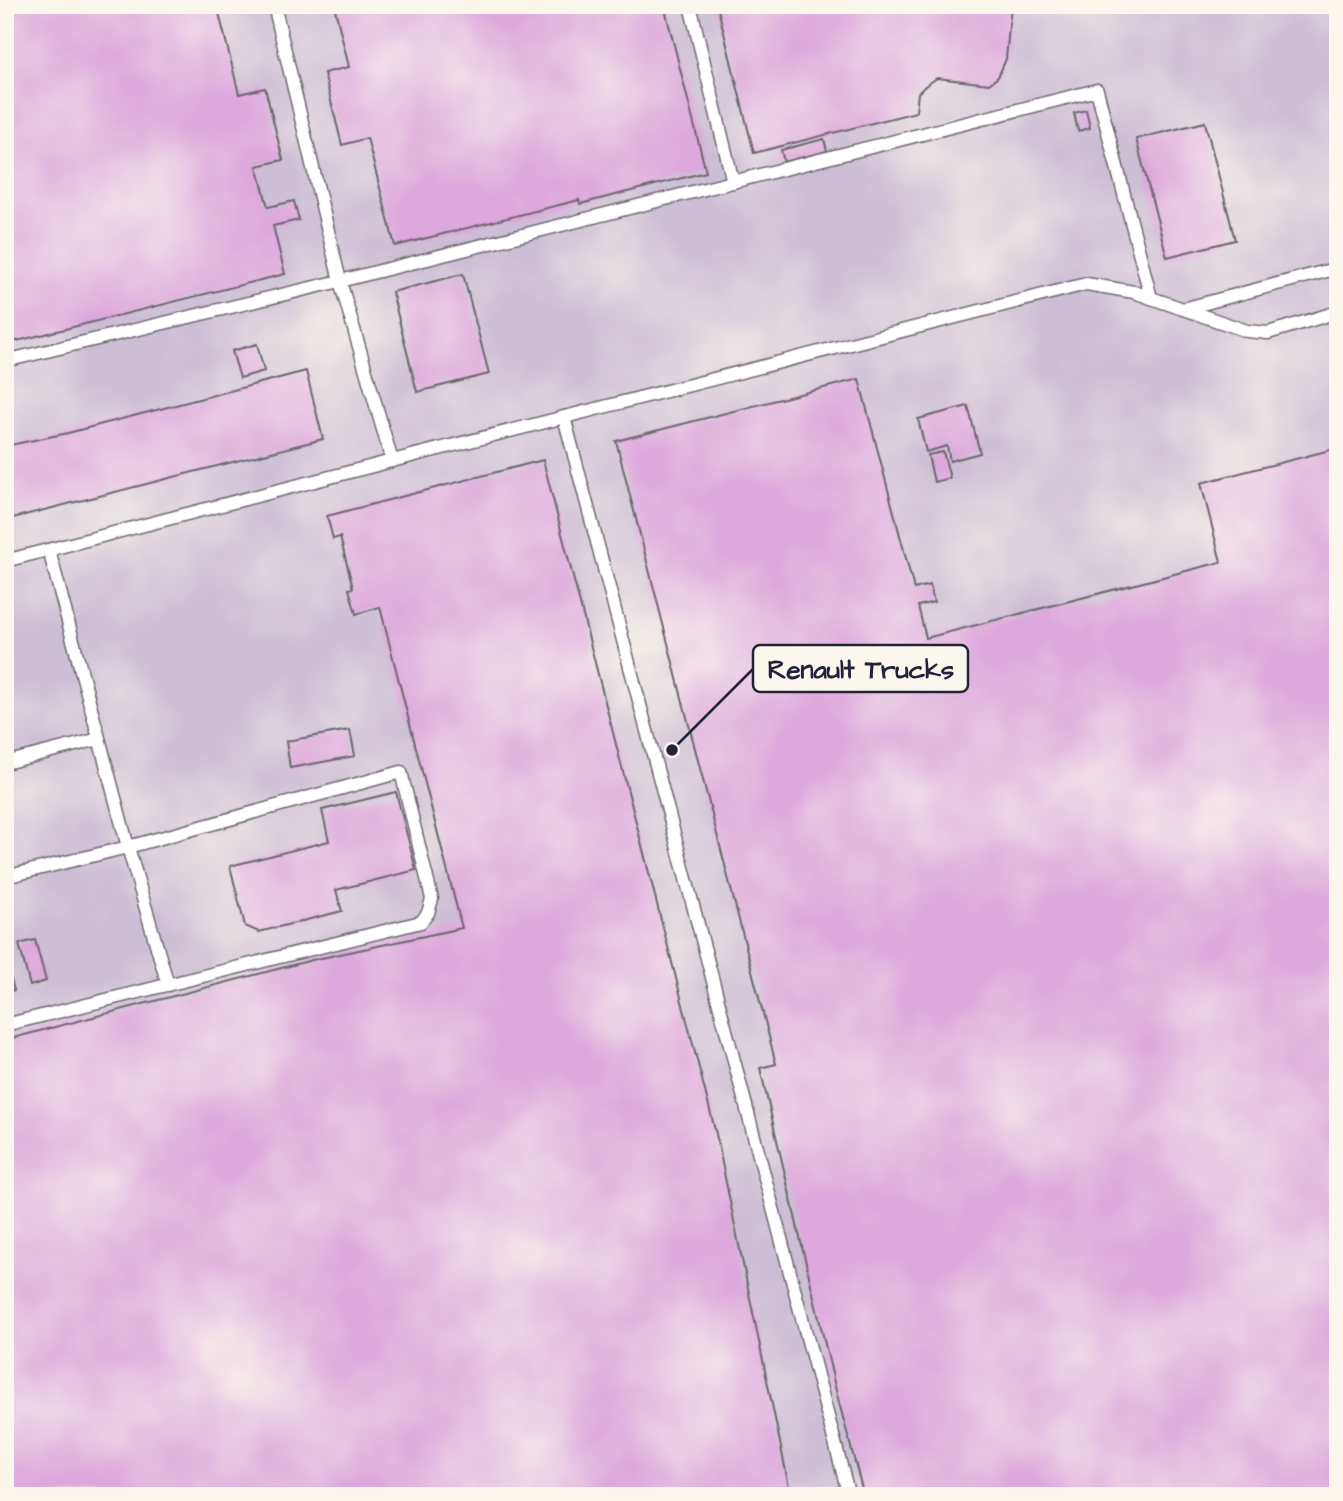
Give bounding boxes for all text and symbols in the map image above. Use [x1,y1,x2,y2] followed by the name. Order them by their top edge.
[753,645,968,692] callout: Renault Trucks
[768,652,954,688] text: Renault Trucks

